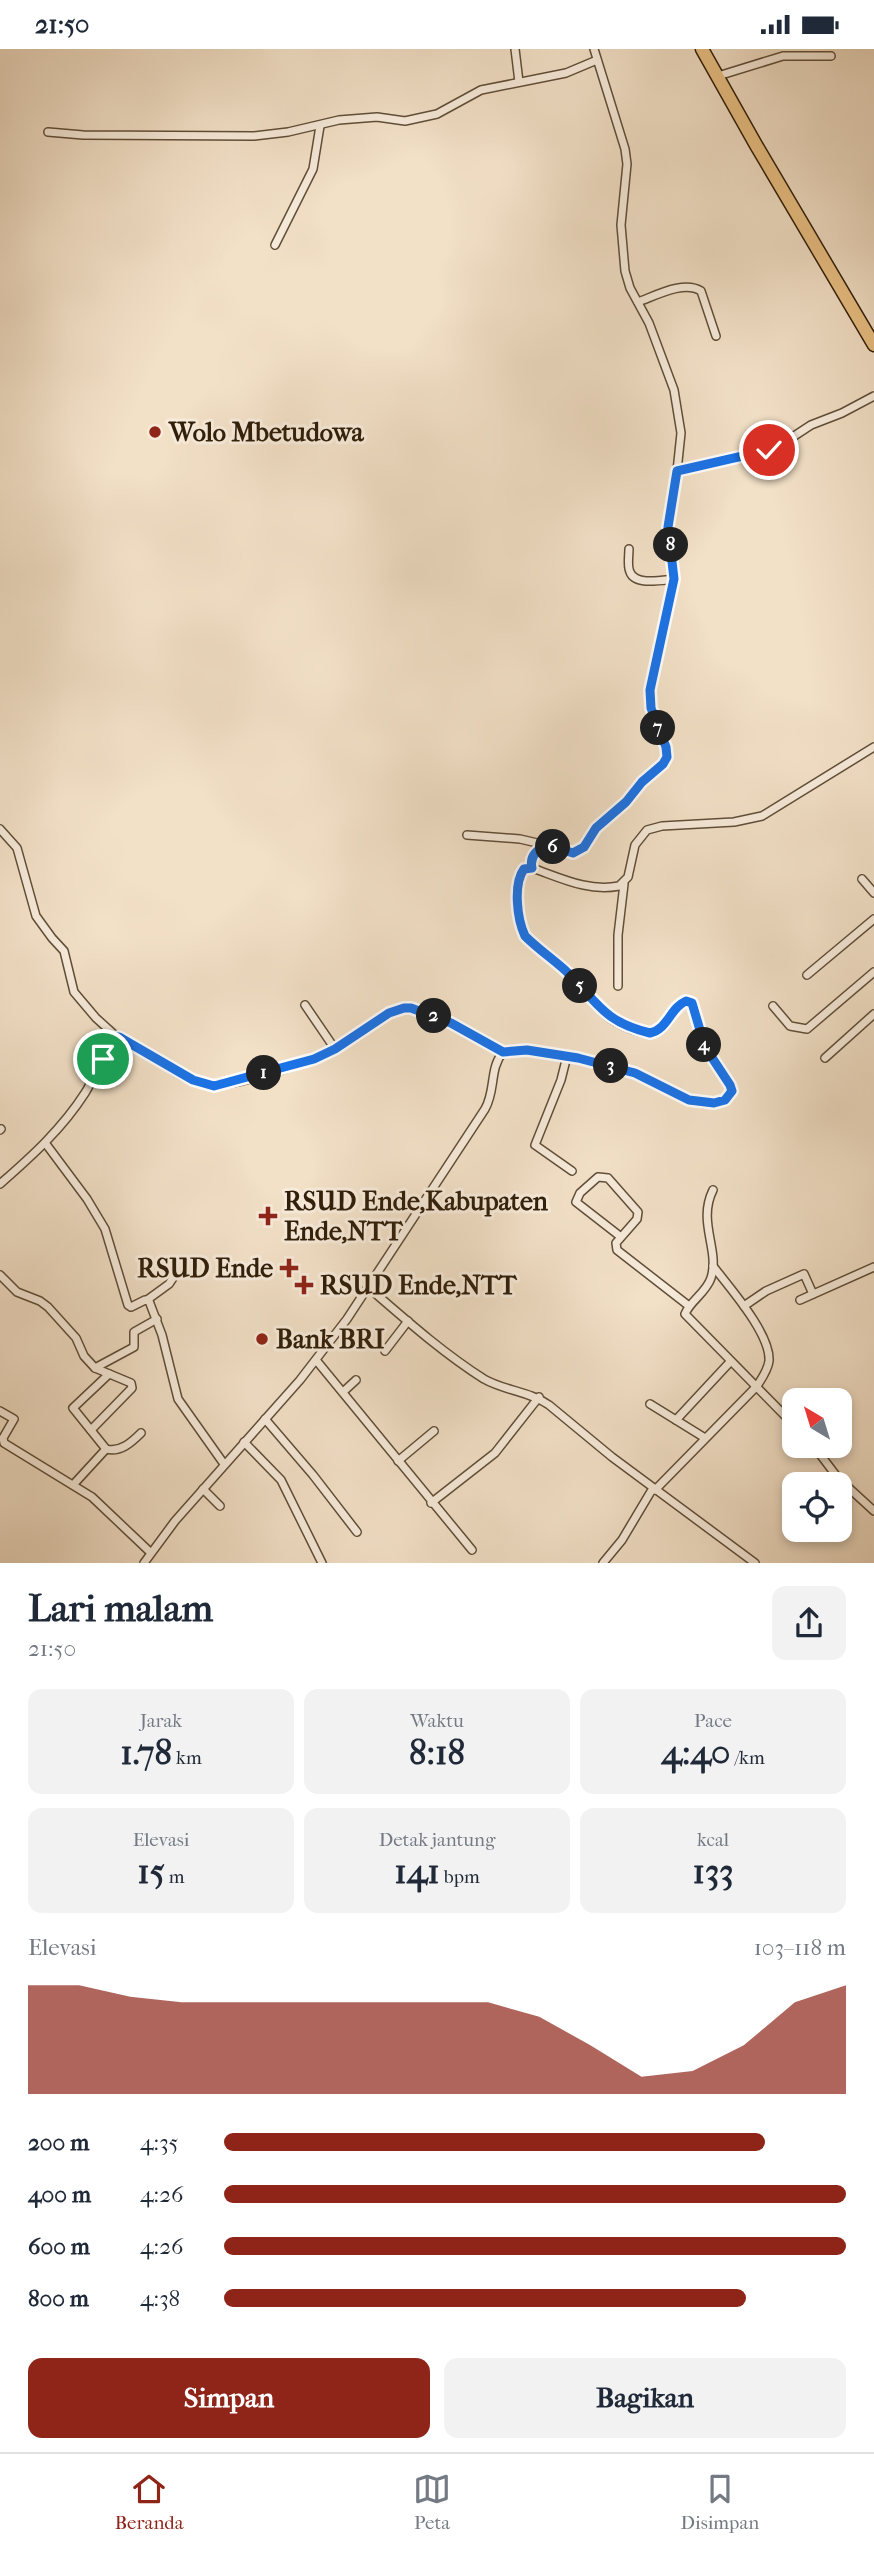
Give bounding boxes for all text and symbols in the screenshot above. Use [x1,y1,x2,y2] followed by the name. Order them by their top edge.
[35,9,89,40] text: 21:50
[168,417,365,448] place label: Wolo Mbetudowa
[739,420,799,480] pin
[147,424,163,440] marker: Wolo Mbetudowa
[750,431,788,469] icon: check
[654,527,688,563] pin: 8
[666,533,675,555] text: 8
[640,711,676,745] pin: 7
[653,716,662,738] text: 7
[536,829,570,865] pin: 6
[547,835,558,857] text: 6
[562,969,598,1003] pin: 5
[575,974,584,996] text: 5
[416,999,452,1033] pin: 2
[429,1004,438,1026] text: 2
[686,1027,722,1063] pin: 4
[73,1029,133,1089] pin
[698,1033,709,1055] text: 4
[84,1040,122,1078] icon: arrive
[594,1049,628,1083] pin: 3
[607,1054,614,1076] text: 3
[246,1055,282,1091] pin: 1
[260,1061,267,1083] text: 1
[284,1186,549,1247] place label: RSUD Ende,Kabupaten Ende,NTT
[258,1206,278,1226] marker: RSUD Ende,Kabupaten Ende,NTT
[137,1253,273,1284] place label: RSUD Ende
[279,1258,299,1278] marker: RSUD Ende
[320,1270,518,1301] place label: RSUD Ende,NTT
[294,1275,314,1295] marker: RSUD Ende,NTT
[276,1324,385,1355] place label: Bank BRI
[254,1331,270,1347] marker: Bank BRI
[782,1388,852,1458] north arrow
[782,1388,852,1542] map controls
[782,1472,852,1542] button: locate
[28,1586,213,1631] text: Lari malam
[772,1586,846,1660] button: share
[28,1635,76,1662] text: 21:50
[140,1710,182,1732] text: Jarak
[410,1710,464,1732] text: Waktu
[694,1710,732,1732] text: Pace
[120,1732,172,1773] text: 1.78
[409,1732,465,1773] text: 8:18
[661,1732,730,1773] text: 4:40
[172,1747,202,1769] text: km
[730,1747,765,1769] text: /km
[133,1829,189,1851] text: Elevasi
[379,1829,495,1851] text: Detak jantung
[697,1829,729,1851] text: kcal
[137,1851,165,1892] text: 15
[394,1851,440,1892] text: 141
[692,1851,734,1892] text: 133
[165,1866,185,1888] text: m
[440,1866,480,1888] text: bpm
[28,1934,97,1961] text: Elevasi
[754,1934,846,1961] text: 103–118 m
[28,2129,89,2156] text: 200 m
[140,2129,179,2156] text: 4:35
[28,2181,91,2208] text: 400 m
[140,2181,183,2208] text: 4:26
[28,2233,90,2260] text: 600 m
[140,2233,183,2260] text: 4:26
[28,2285,89,2312] text: 800 m
[140,2285,180,2312] text: 4:38
[28,2358,430,2438] button: Simpan
[444,2358,846,2438] button: Bagikan
[115,2470,183,2534] tab: Beranda
[413,2470,451,2534] tab: Peta
[681,2470,759,2534] tab: Disimpan

